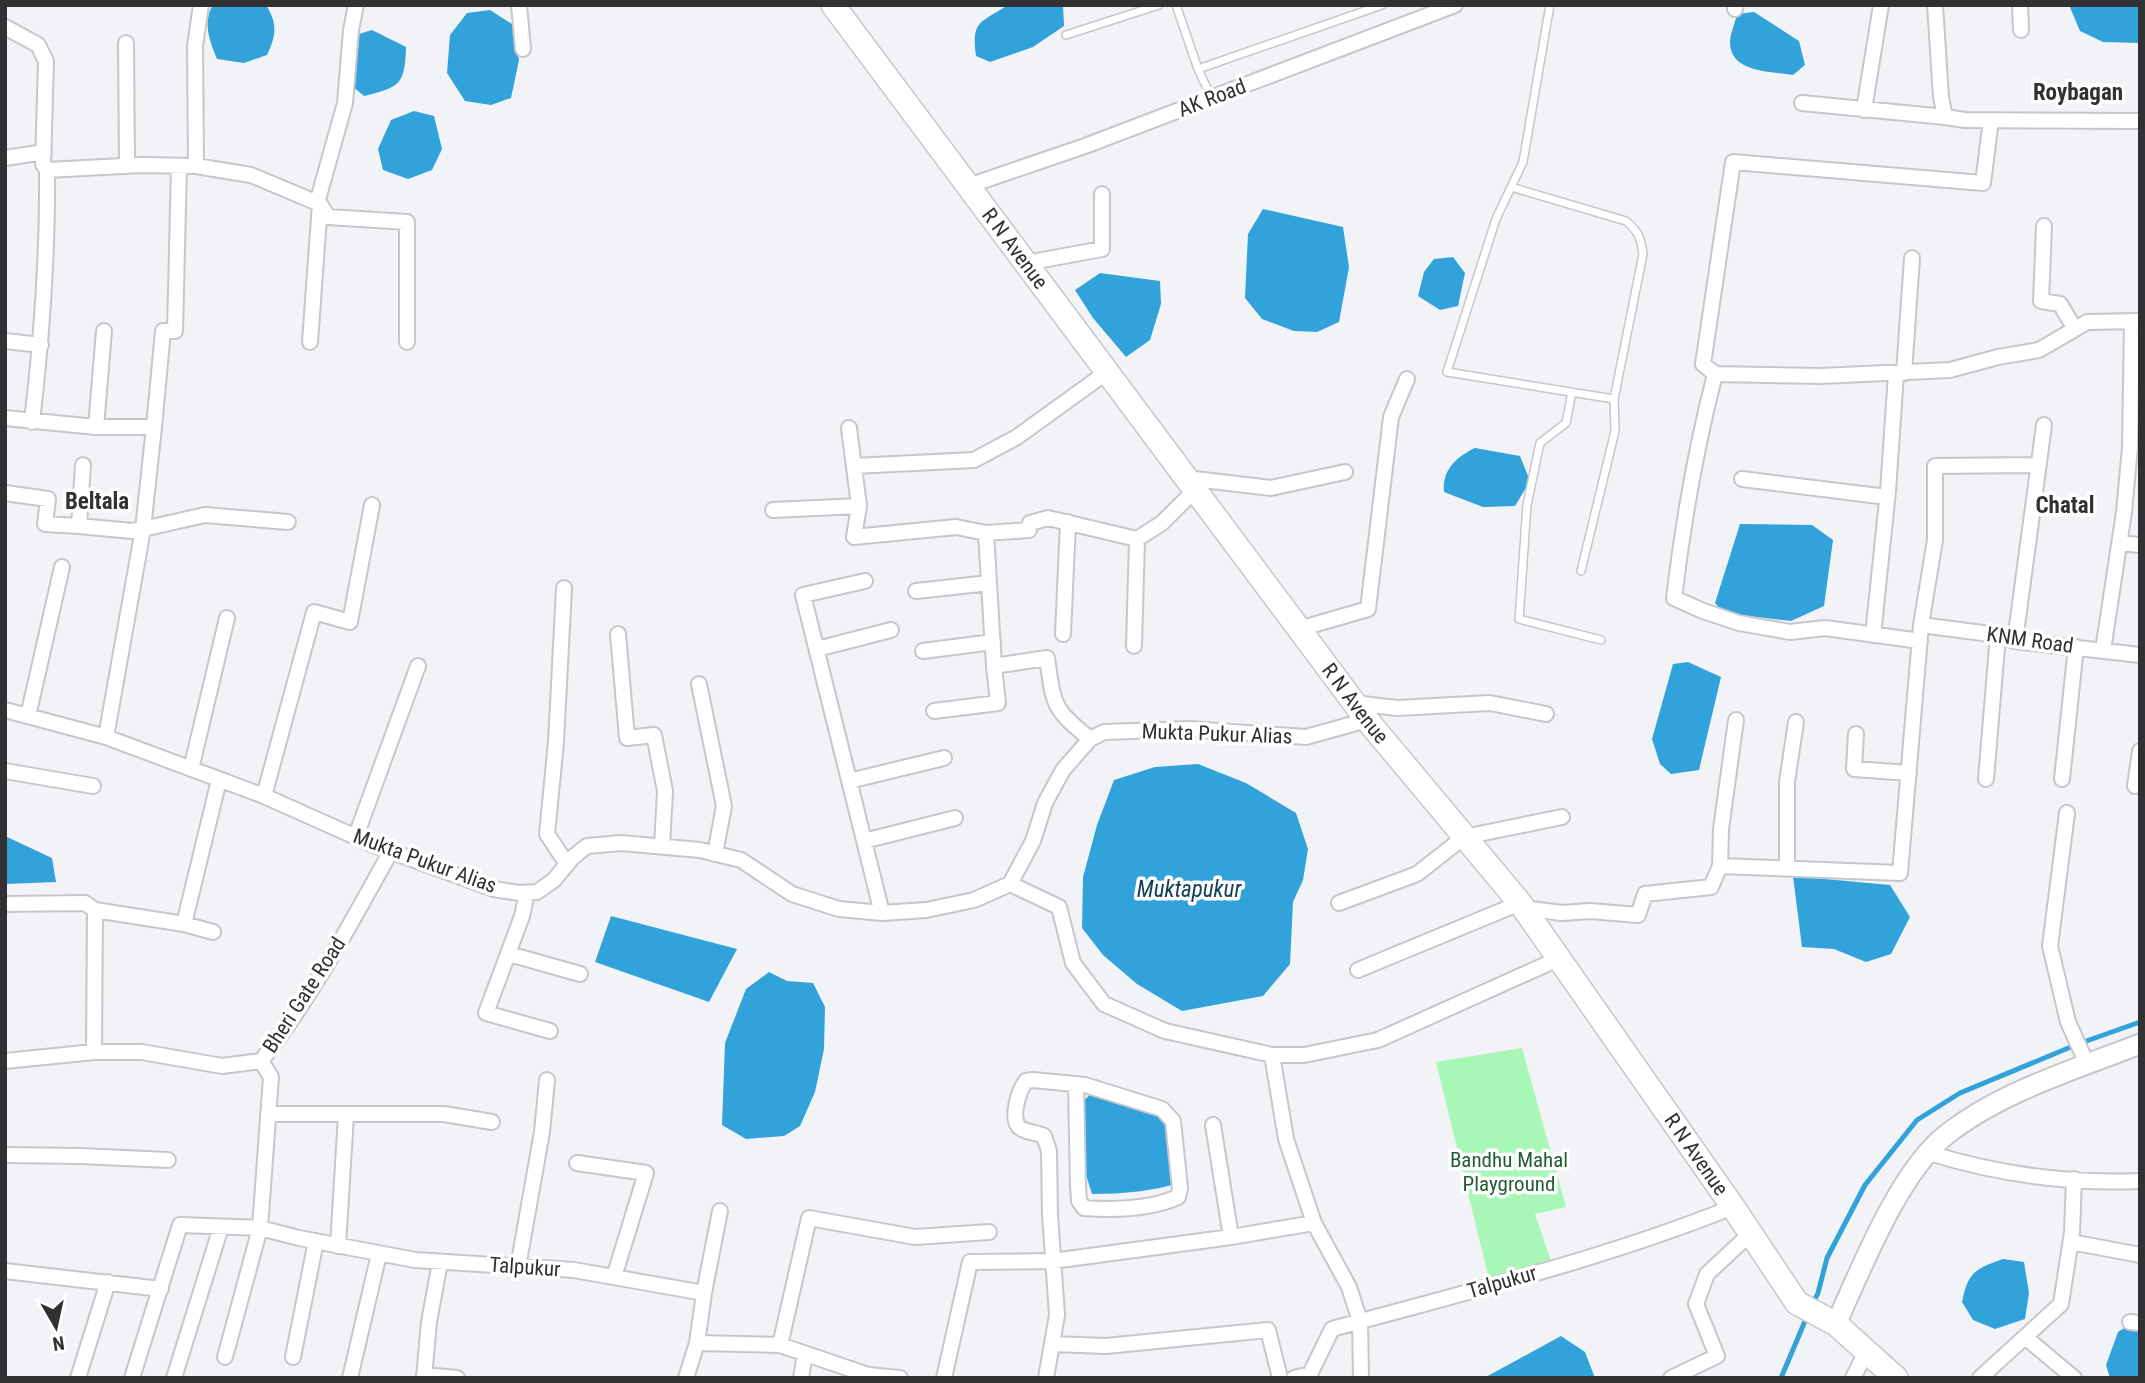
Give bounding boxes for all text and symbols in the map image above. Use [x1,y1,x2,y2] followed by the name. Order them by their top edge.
[1175,74,1249,122] street label: AK Road
[2033,79,2123,106] district label: Roybagan
[977,204,1053,294] street label: R N Avenue
[65,488,129,515] district label: Beltala
[2036,492,2094,519] district label: Chatal
[1985,622,2075,658] street label: KNM Road
[1317,659,1393,748] street label: R N Avenue
[1141,719,1293,749] street label: Mukta Pukur Alias
[350,824,500,898] street label: Mukta Pukur Alias
[1137,876,1242,903] water label: Muktapukur
[258,933,350,1057] street label: Bheri Gate Road
[1659,1109,1733,1200] street label: R N Avenue
[1450,1148,1568,1196] park label: Bandhu Mahal Playground
[489,1253,561,1281] street label: Talpukur
[1464,1261,1540,1303] street label: Talpukur
[21,1292,91,1362] north arrow
[51,1331,66,1356] text: N

